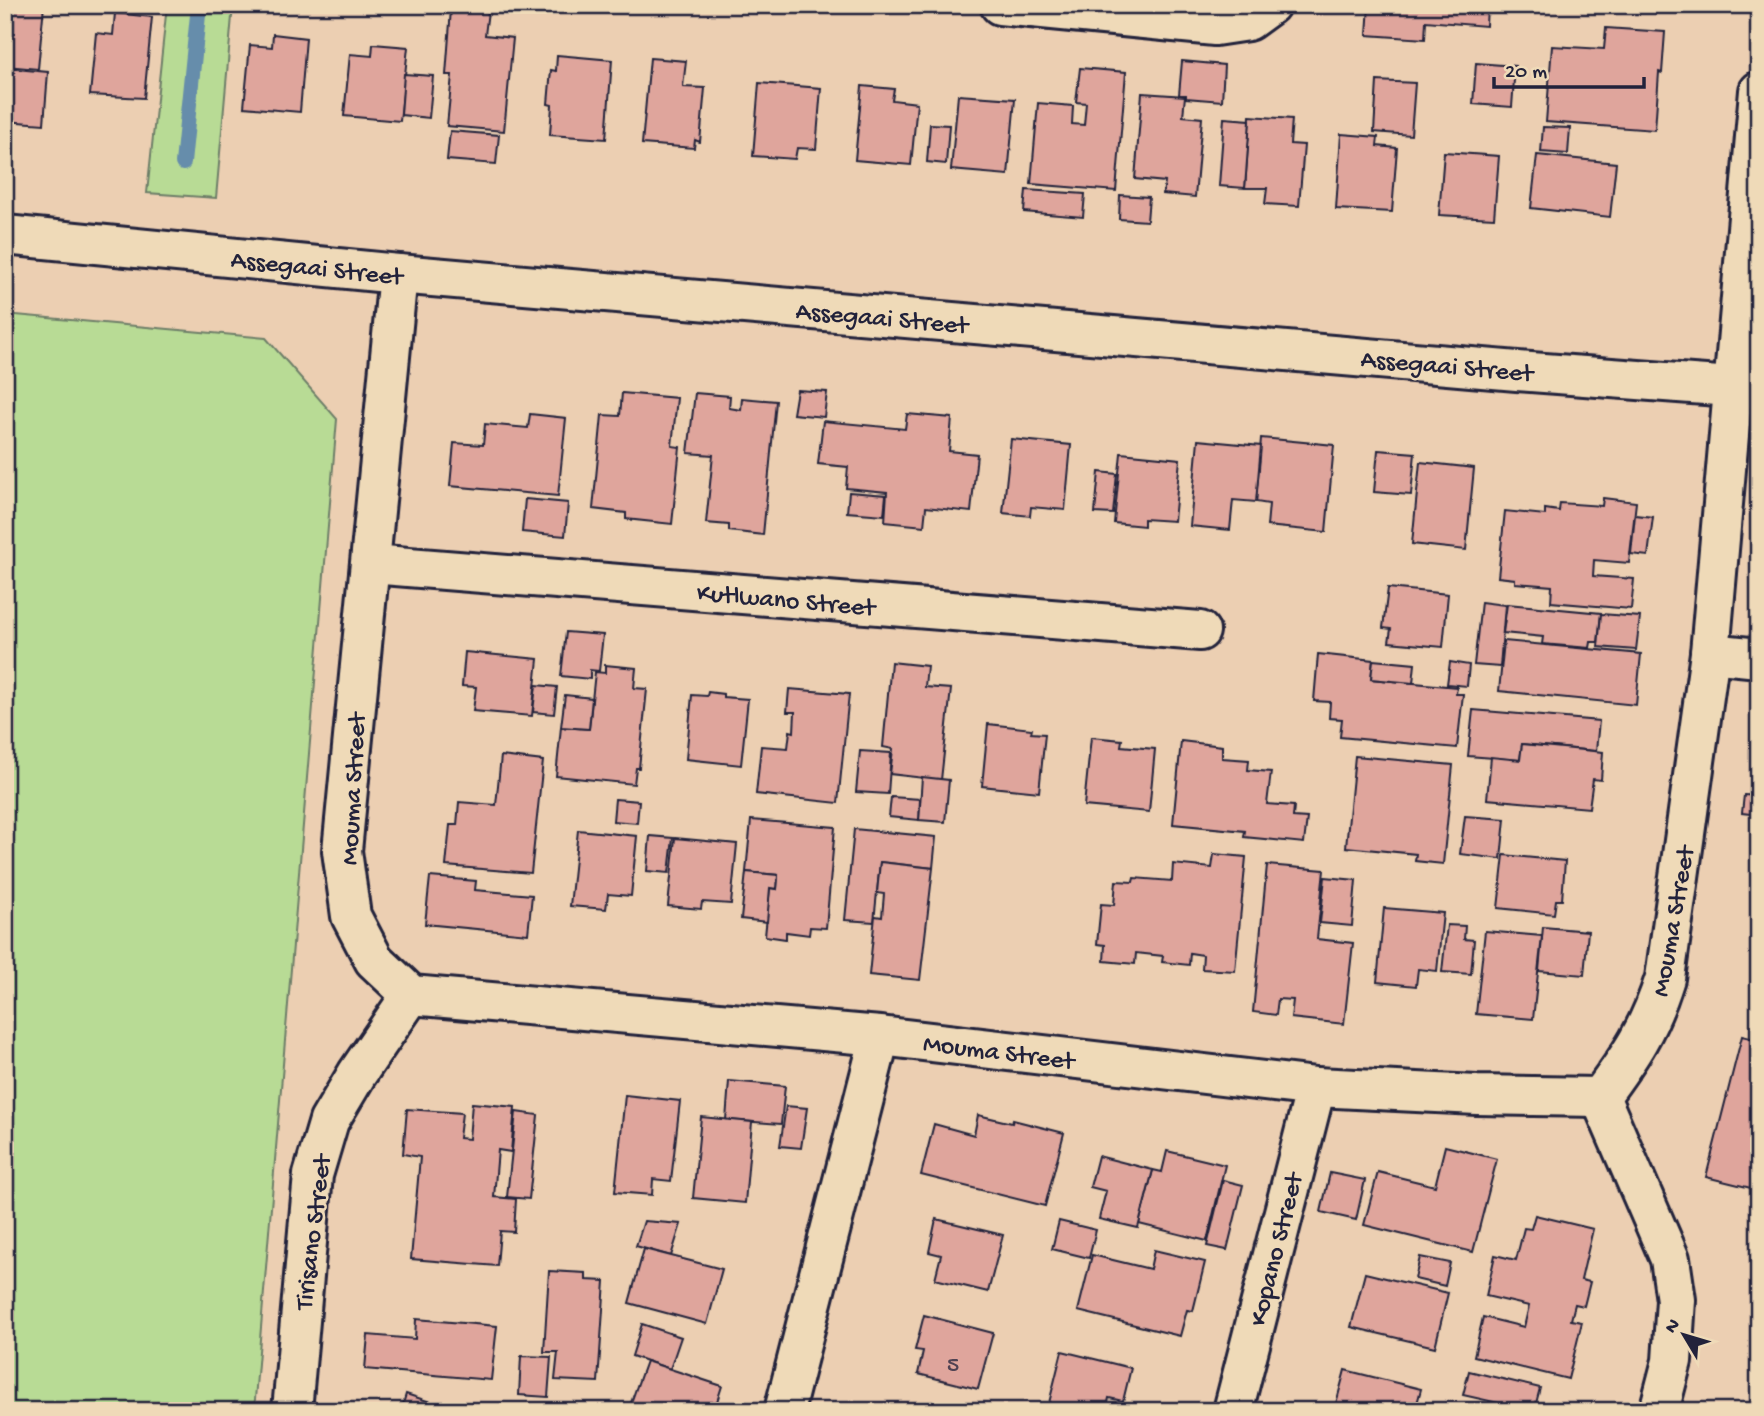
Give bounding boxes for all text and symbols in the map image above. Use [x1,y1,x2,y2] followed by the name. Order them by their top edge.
[1494,46,1645,90] scale bar
[1505,61,1547,86] text: 20 m
[229,246,406,295] street label: Assegaai Street
[794,298,971,344] street label: Assegaai Street
[1359,346,1536,392] street label: Assegaai Street
[695,579,878,626] street label: Kutlwano Street
[336,710,375,866] street label: Mouma Street
[1647,842,1704,999] street label: Mouma Street
[921,1030,1078,1079] street label: Mouma Street
[290,1151,341,1314] street label: Tirisano Street
[1244,1168,1313,1330] street label: Kopano Street
[1648,1300,1718,1370] north arrow
[1660,1315,1686,1339] text: N
[947,1353,959,1380] house number: 5

